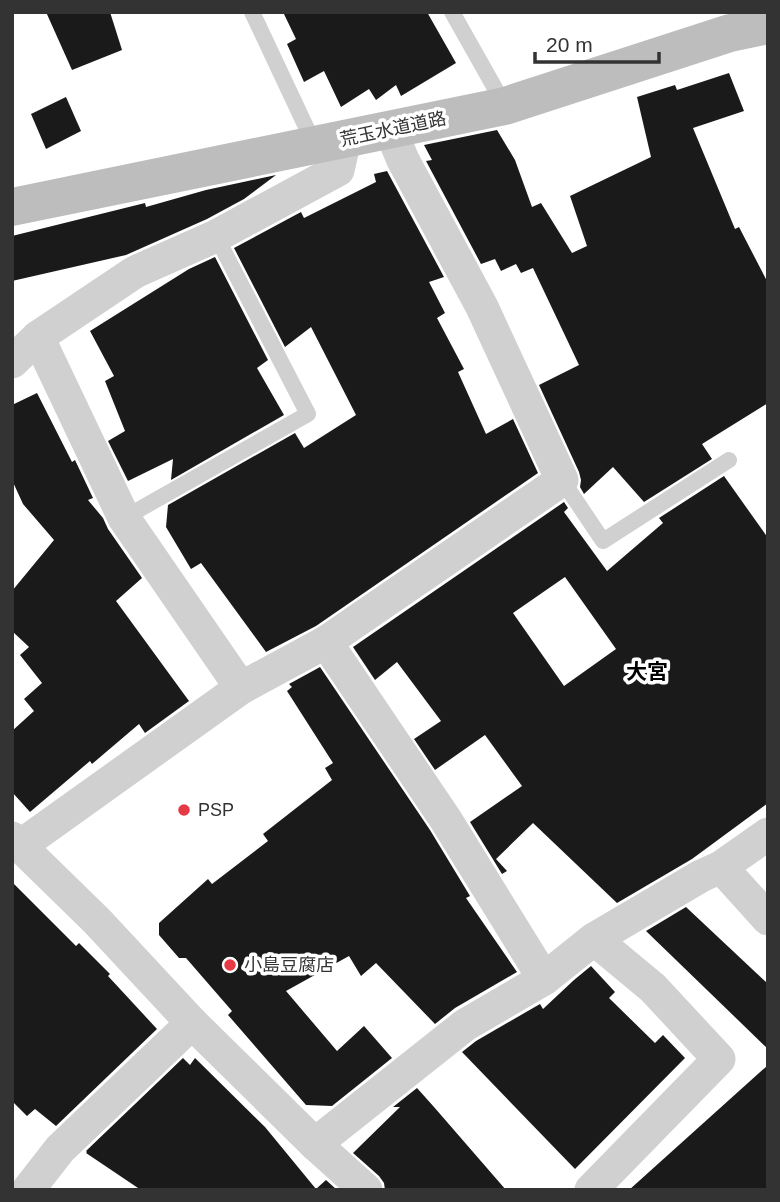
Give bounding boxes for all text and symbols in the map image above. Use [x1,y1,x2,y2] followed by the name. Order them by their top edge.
[535,21,659,65] scale bar
[546,33,593,56] text: 20 m
[338,108,448,150] street label: 荒玉水道道路
[626,660,668,683] district label: 大宮
[198,800,234,820] place label: PSP
[176,802,192,818] marker: PSP
[244,955,334,975] place label: 小島豆腐店
[222,957,238,973] marker: 小島豆腐店

